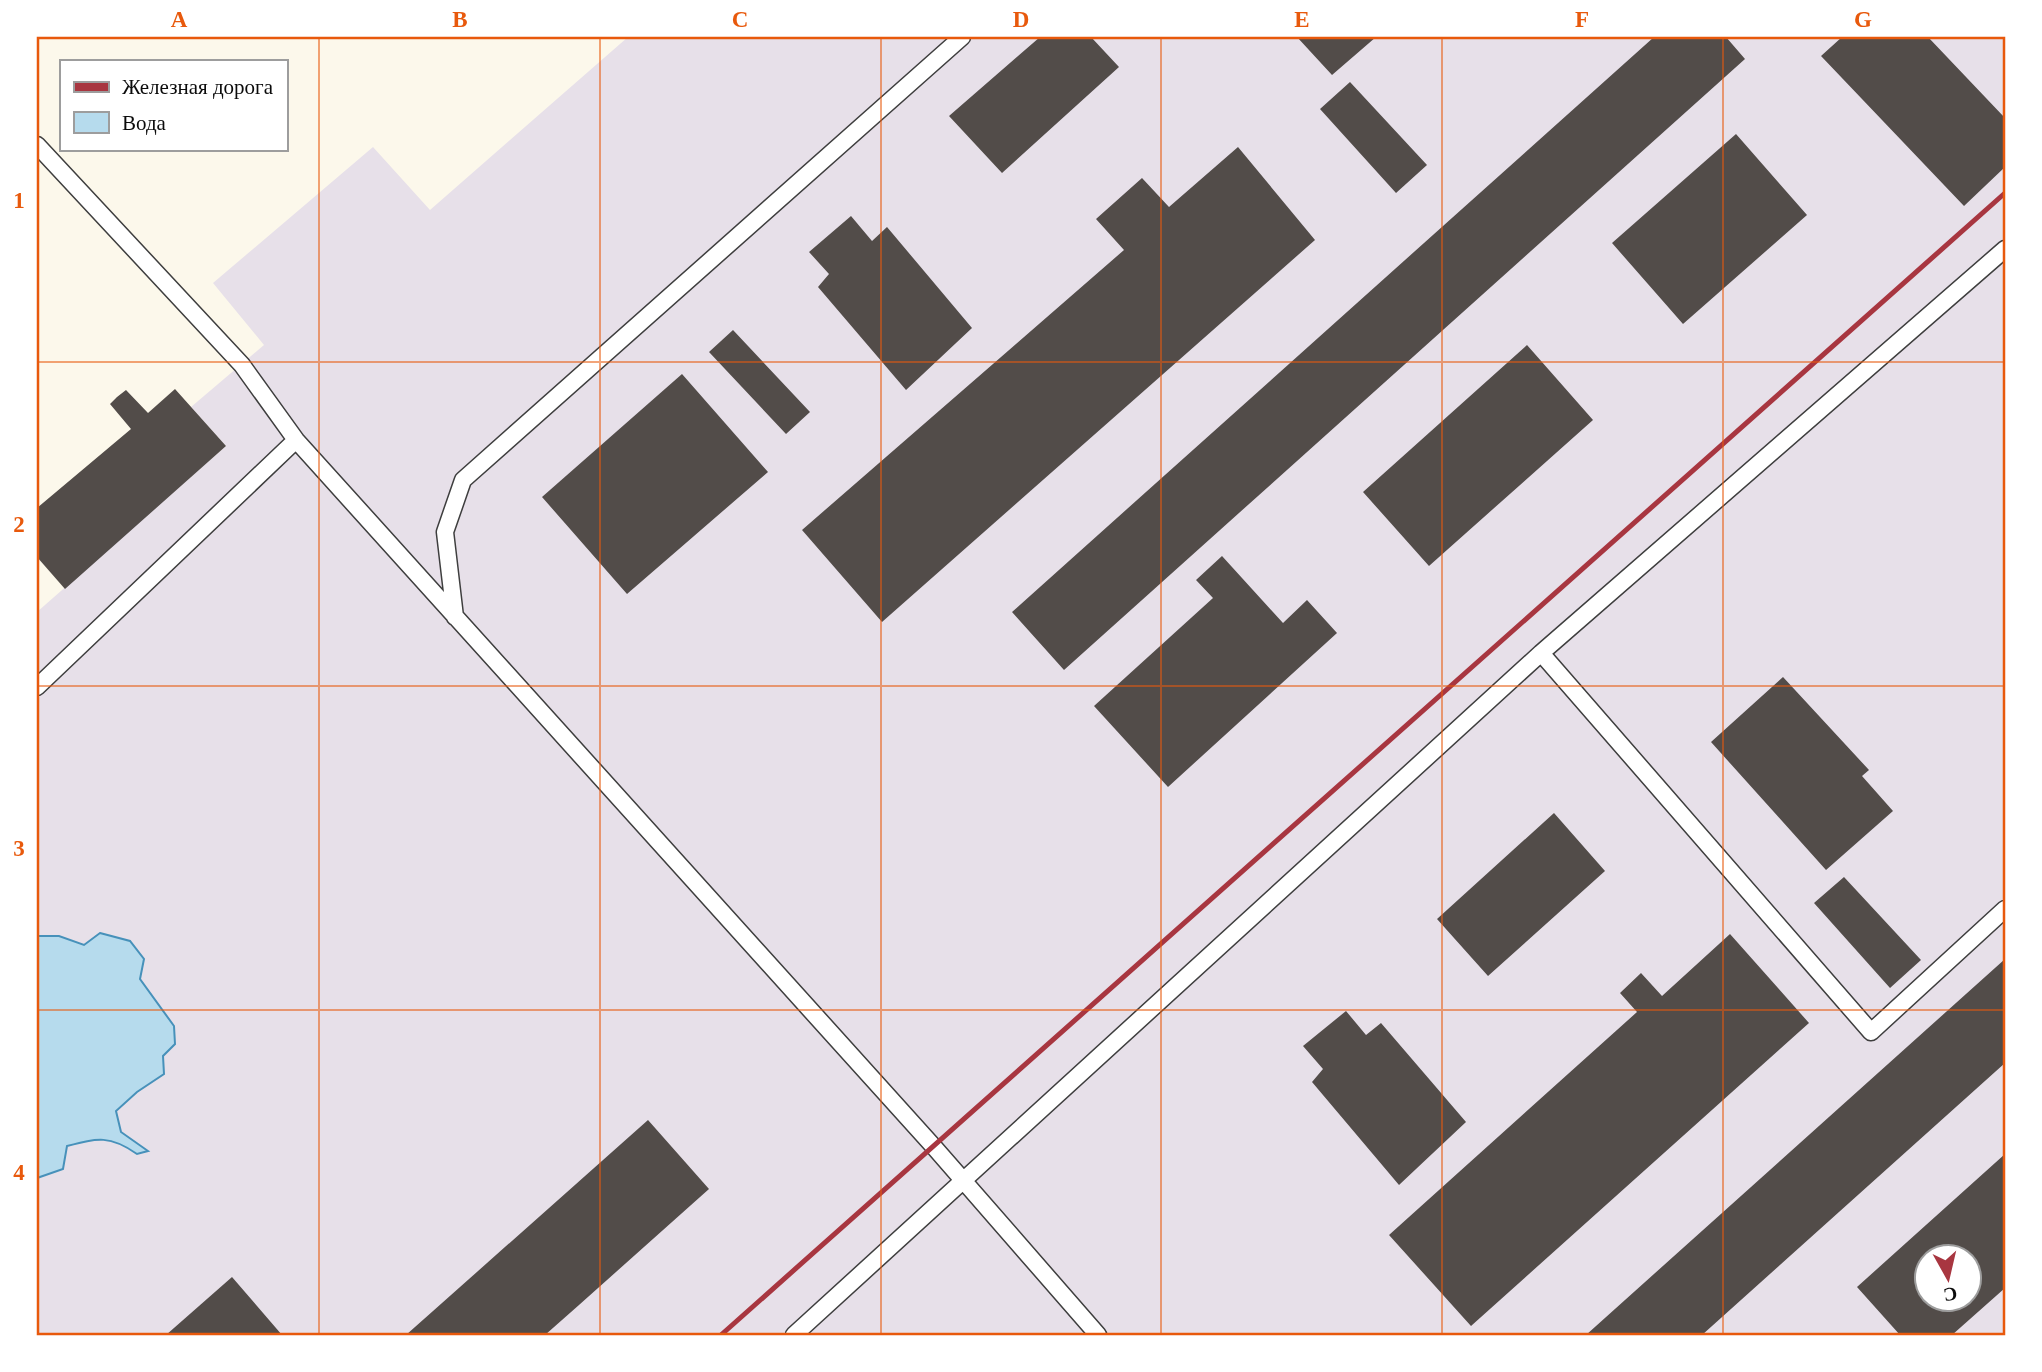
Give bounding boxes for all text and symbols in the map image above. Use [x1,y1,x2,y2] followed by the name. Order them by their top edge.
[171,7,188,32] text: A
[452,7,468,32] text: B
[732,7,748,32] text: C
[1013,7,1029,32] text: D
[1294,7,1310,32] text: E
[1575,7,1589,32] text: F
[1854,7,1872,32] text: G
[60,60,287,150] legend
[122,75,274,99] text: Железная дорога
[122,111,167,135] text: Вода
[13,188,25,213] text: 1
[13,512,25,537] text: 2
[13,836,25,861] text: 3
[13,1160,25,1185] text: 4
[1912,1242,1982,1312] north arrow
[1942,1283,1959,1306] text: С

